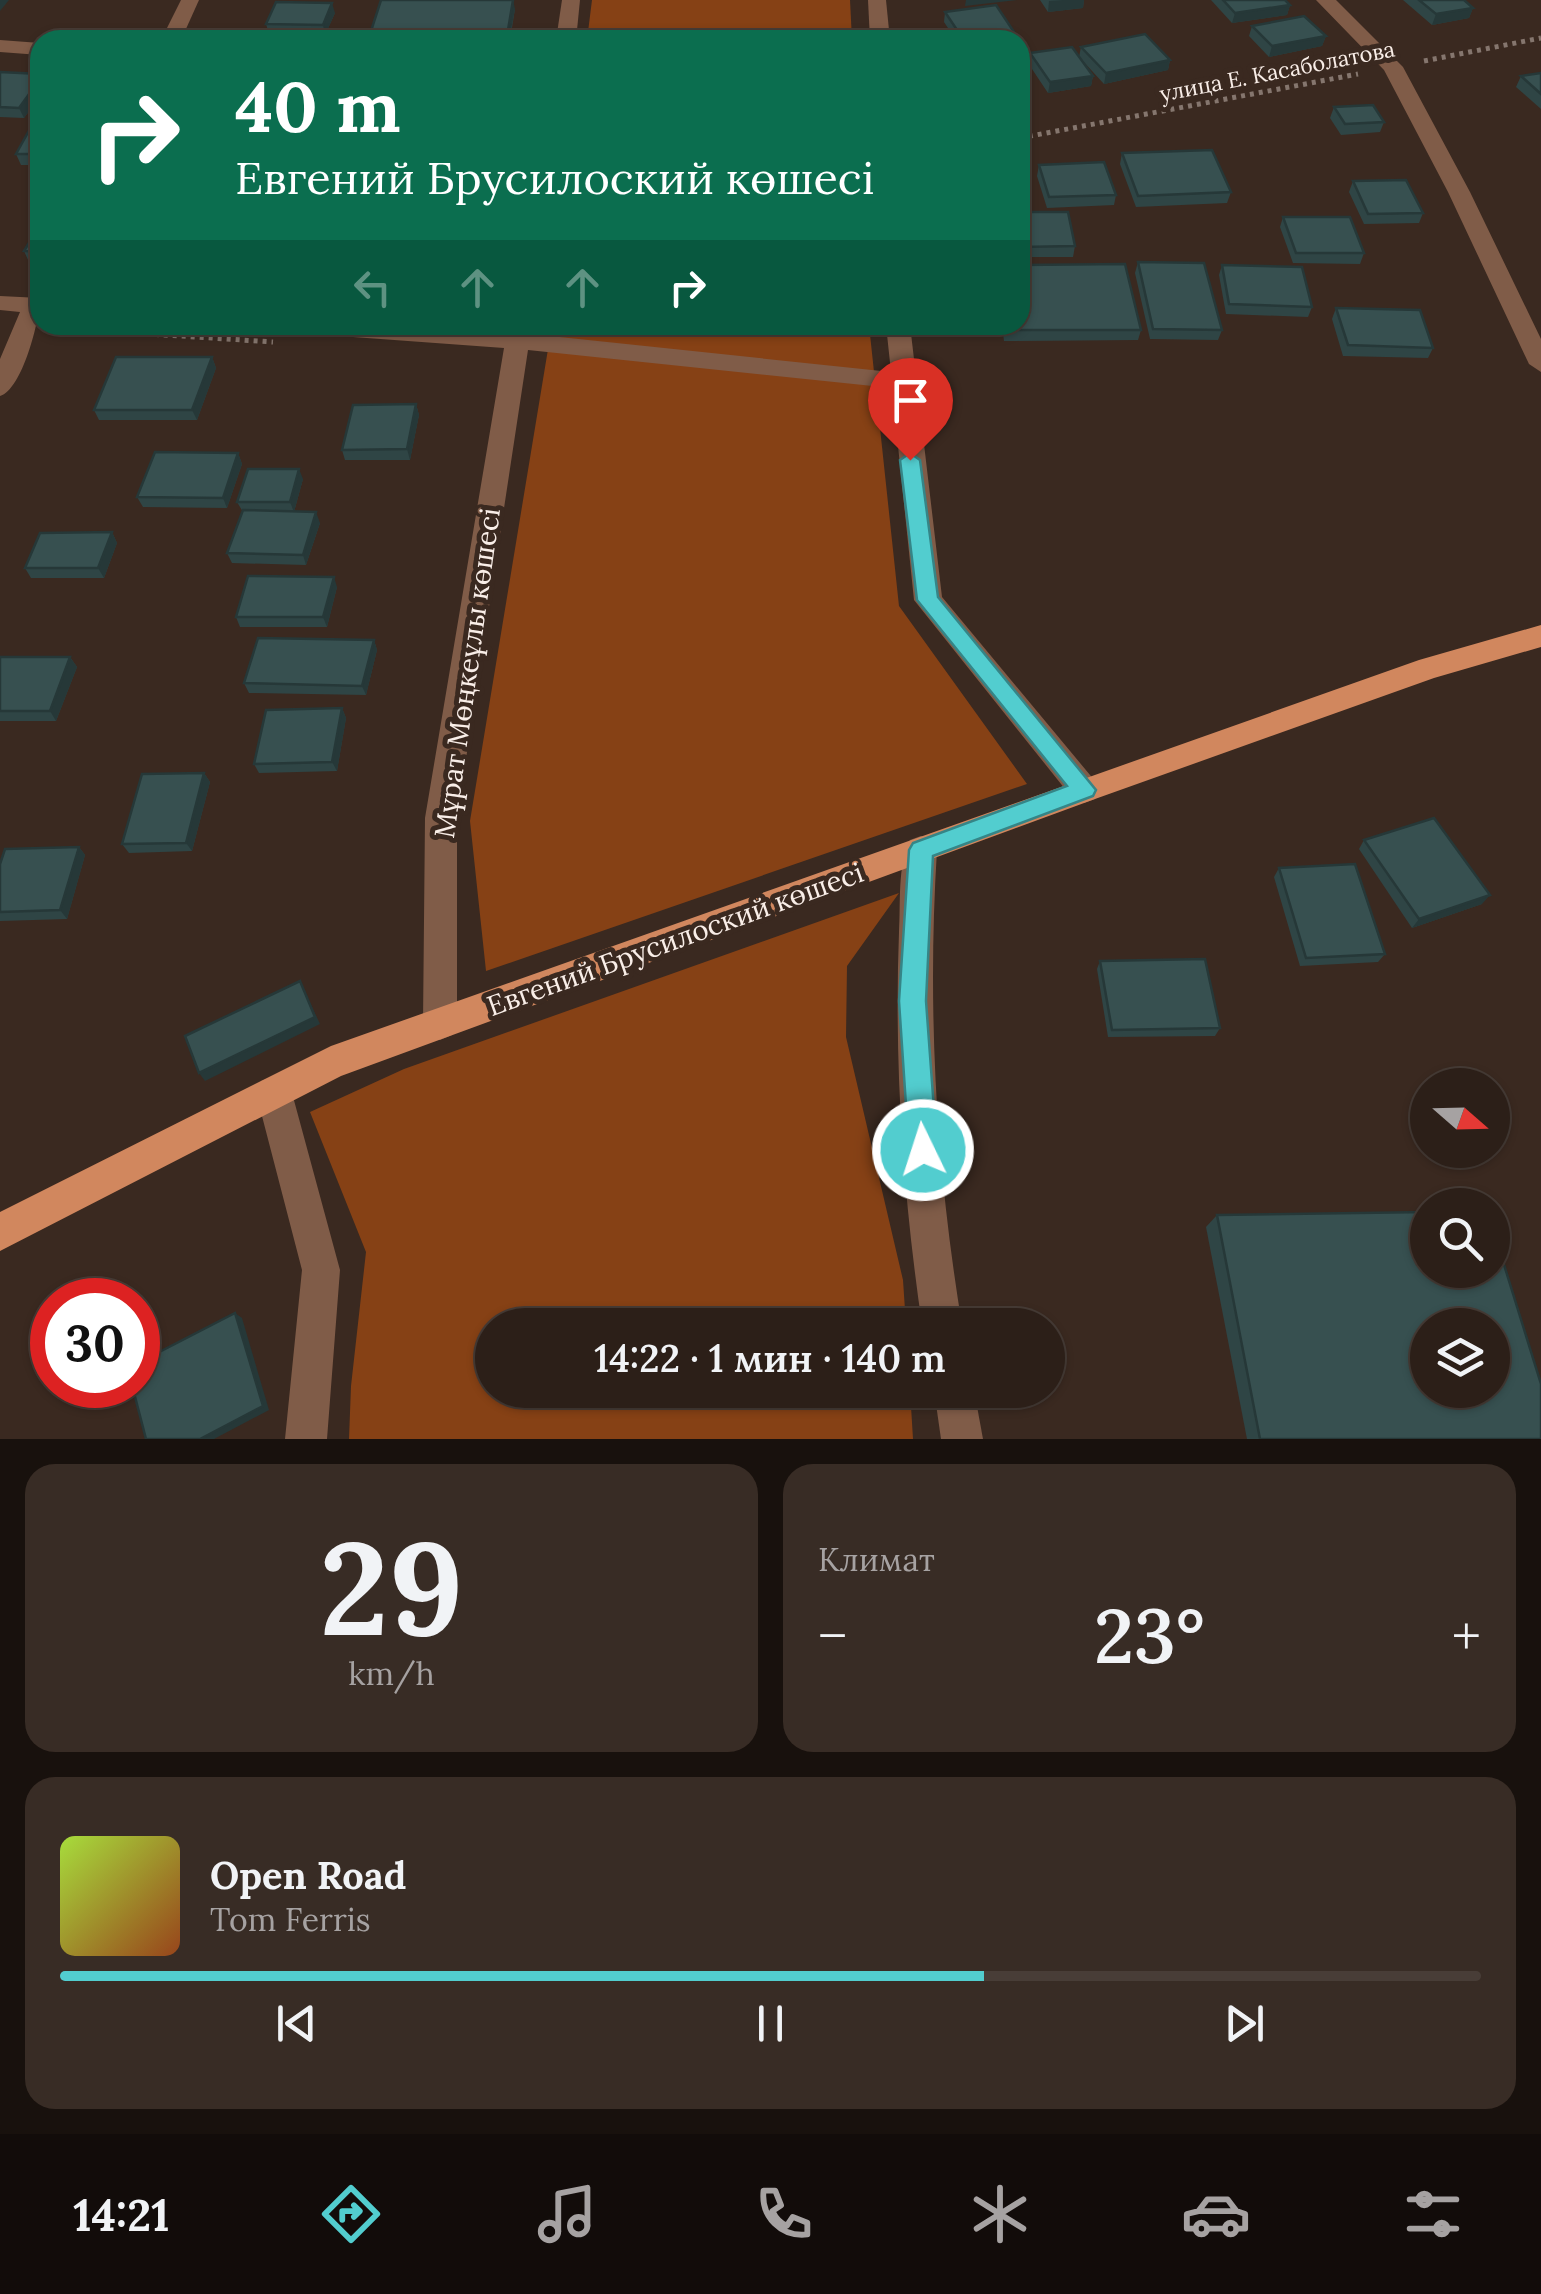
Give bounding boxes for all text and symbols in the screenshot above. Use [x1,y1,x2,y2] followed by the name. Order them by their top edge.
[1157,34,1397,108] street label: улица Е. Касаболатова
[235,62,401,151] text: 40 m
[70,70,200,200] icon: right
[235,149,874,206] text: Евгений Брусилоский көшесі
[345,260,400,315] icon: left
[450,260,505,315] icon: ahead
[555,260,610,315] icon: ahead
[660,260,715,315] icon: right
[868,358,953,461] pin
[883,373,938,428] icon: arrive
[426,506,508,840] street label: Мұрат Мөңкеұлы көшесі
[482,854,868,1024] street label: Евгений Брусилоский көшесі
[1410,1068,1510,1168] north arrow
[1410,1068,1510,1408] map controls
[871,1098,975,1202] position arrow
[1410,1188,1510,1288] button: search
[30,1278,160,1408] speed limit sign: 30
[1410,1308,1510,1408] button: layers
[594,1334,946,1382] text: 14:22 · 1 мин · 140 m
[319,1504,464,1671] text: 29
[818,1539,935,1580] text: Климат
[1094,1588,1205,1684] text: 23°
[818,1601,847,1671] text: −
[1452,1601,1481,1671] text: +
[348,1653,435,1694] text: km/h
[210,1851,406,1899] text: Open Road
[210,1899,371,1940] text: Tom Ferris
[269,1996,324,2051] icon: previous
[743,1996,798,2051] icon: pause
[1217,1996,1272,2051] icon: next
[316,2179,386,2249] icon: directions
[532,2179,602,2249] icon: music
[749,2179,819,2249] icon: phone
[965,2179,1035,2249] icon: climate
[1181,2179,1251,2249] icon: car
[1398,2179,1468,2249] icon: filters
[73,2186,170,2243] text: 14:21

